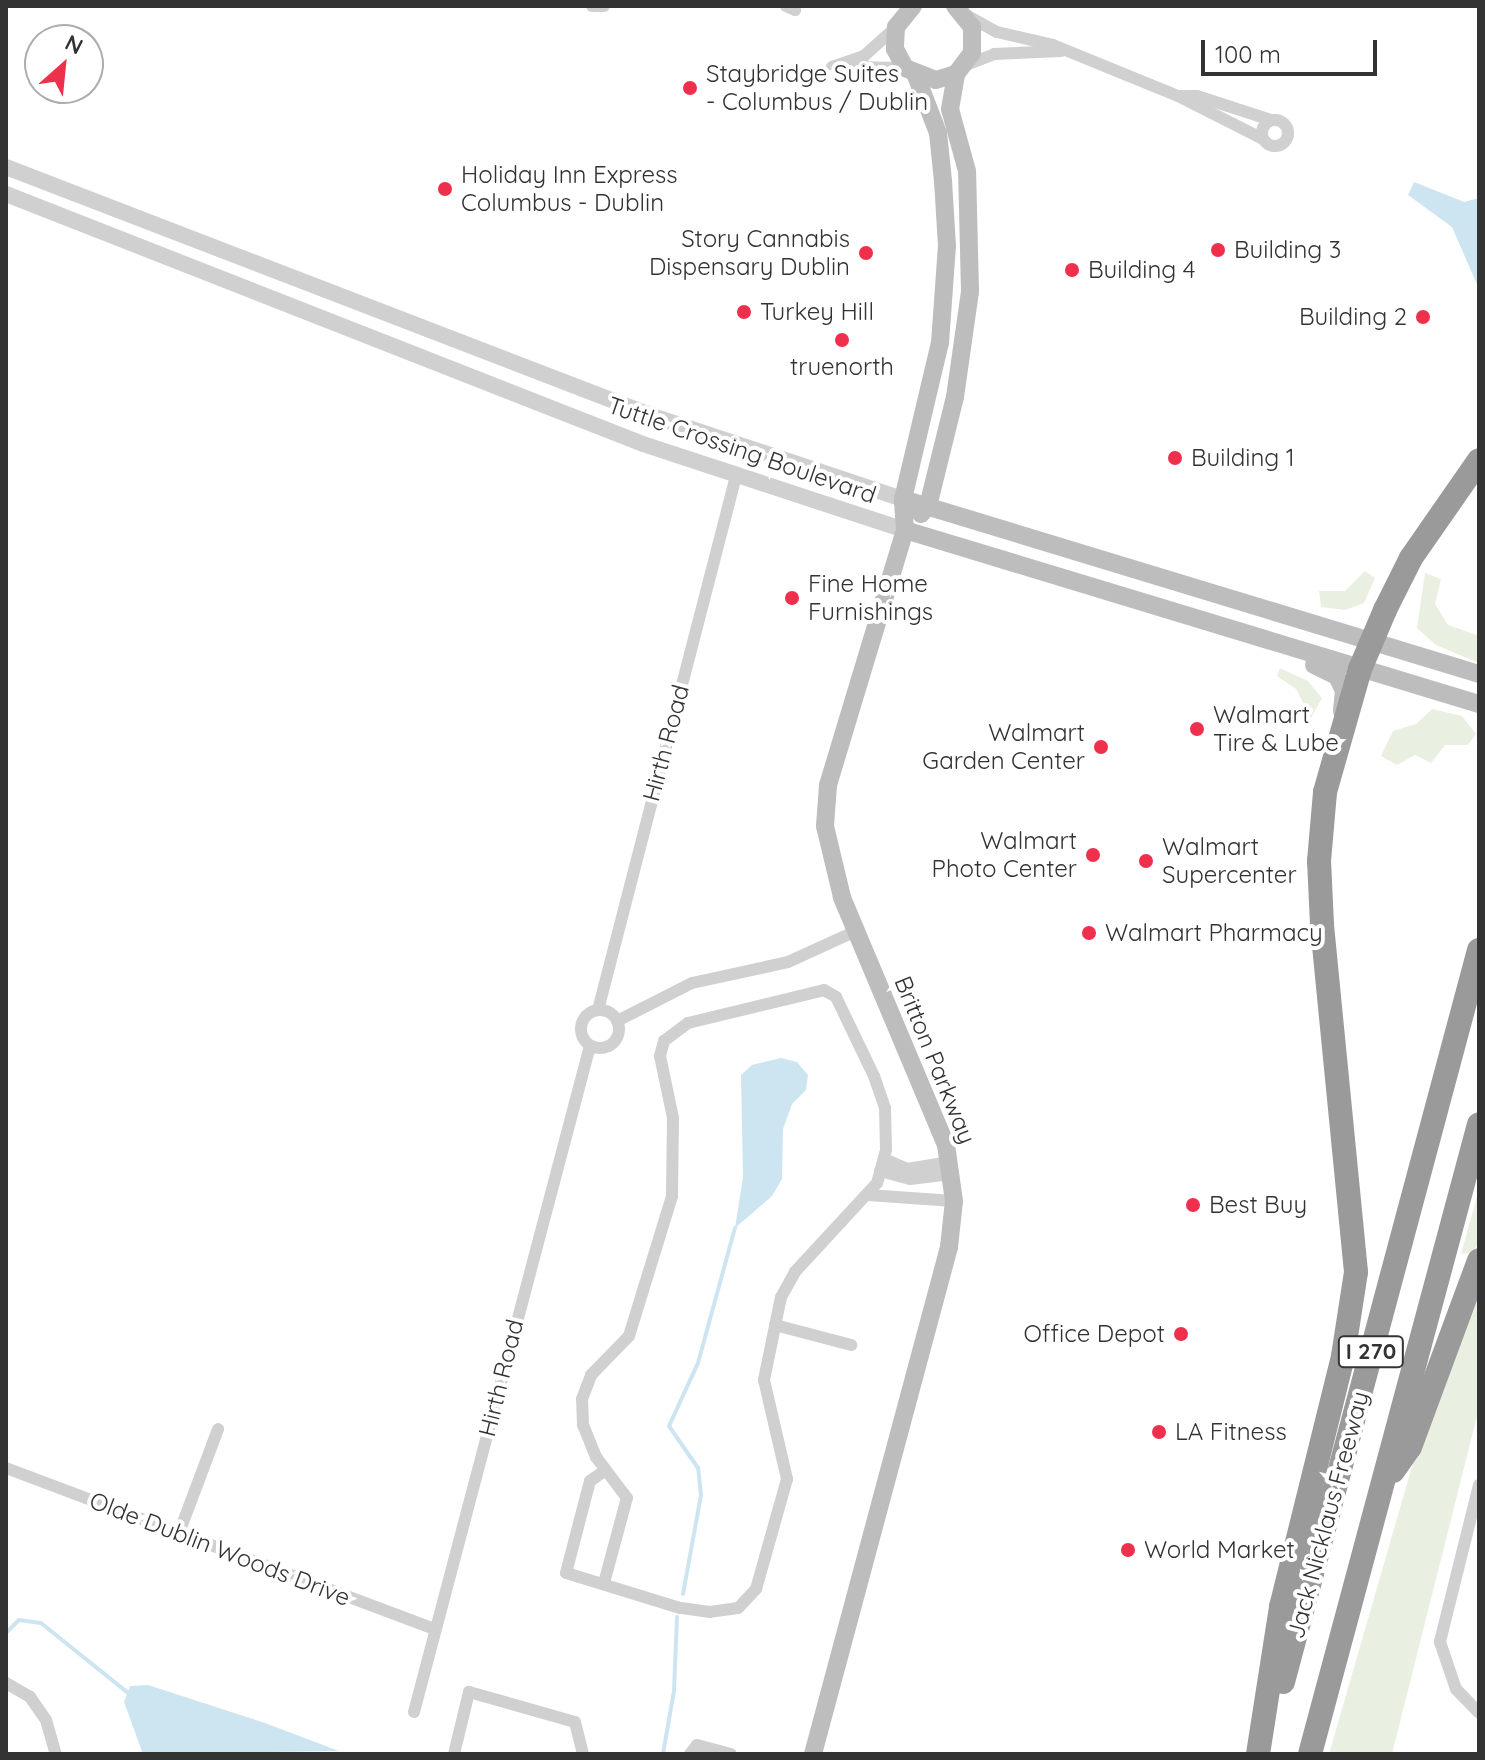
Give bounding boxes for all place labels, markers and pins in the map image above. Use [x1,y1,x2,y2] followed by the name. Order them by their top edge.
[706,60,928,116] place label: Staybridge Suites - Columbus / Dublin
[681,79,699,97] marker: Staybridge Suites - Columbus / Dublin
[461,161,678,217] place label: Holiday Inn Express Columbus - Dublin
[436,180,454,198] marker: Holiday Inn Express Columbus - Dublin
[649,225,850,281] place label: Story Cannabis Dispensary Dublin
[1234,236,1341,264] place label: Building 3
[1209,241,1227,259] marker: Building 3
[857,244,875,262] marker: Story Cannabis Dispensary Dublin
[1088,256,1195,284] place label: Building 4
[1063,261,1081,279] marker: Building 4
[760,298,874,326] place label: Turkey Hill
[735,303,753,321] marker: Turkey Hill
[1299,303,1407,331] place label: Building 2
[1414,308,1432,326] marker: Building 2
[833,331,851,349] marker: truenorth
[790,353,894,381] place label: truenorth
[1191,444,1295,472] place label: Building 1
[1166,449,1184,467] marker: Building 1
[808,570,933,626] place label: Fine Home Furnishings
[783,589,801,607] marker: Fine Home Furnishings
[1213,701,1339,757] place label: Walmart Tire & Lube
[922,719,1085,775] place label: Walmart Garden Center
[1188,720,1206,738] marker: Walmart Tire & Lube
[1092,738,1110,756] marker: Walmart Garden Center
[932,827,1077,883] place label: Walmart Photo Center
[1162,833,1297,889] place label: Walmart Supercenter
[1084,846,1102,864] marker: Walmart Photo Center
[1137,852,1155,870] marker: Walmart Supercenter
[1105,919,1323,947] place label: Walmart Pharmacy
[1080,924,1098,942] marker: Walmart Pharmacy
[1209,1191,1307,1219] place label: Best Buy
[1184,1196,1202,1214] marker: Best Buy
[1023,1320,1165,1348] place label: Office Depot
[1172,1325,1190,1343] marker: Office Depot
[1175,1418,1287,1446] place label: LA Fitness
[1150,1423,1168,1441] marker: LA Fitness
[1144,1536,1295,1564] place label: World Market
[1119,1541,1137,1559] marker: World Market

